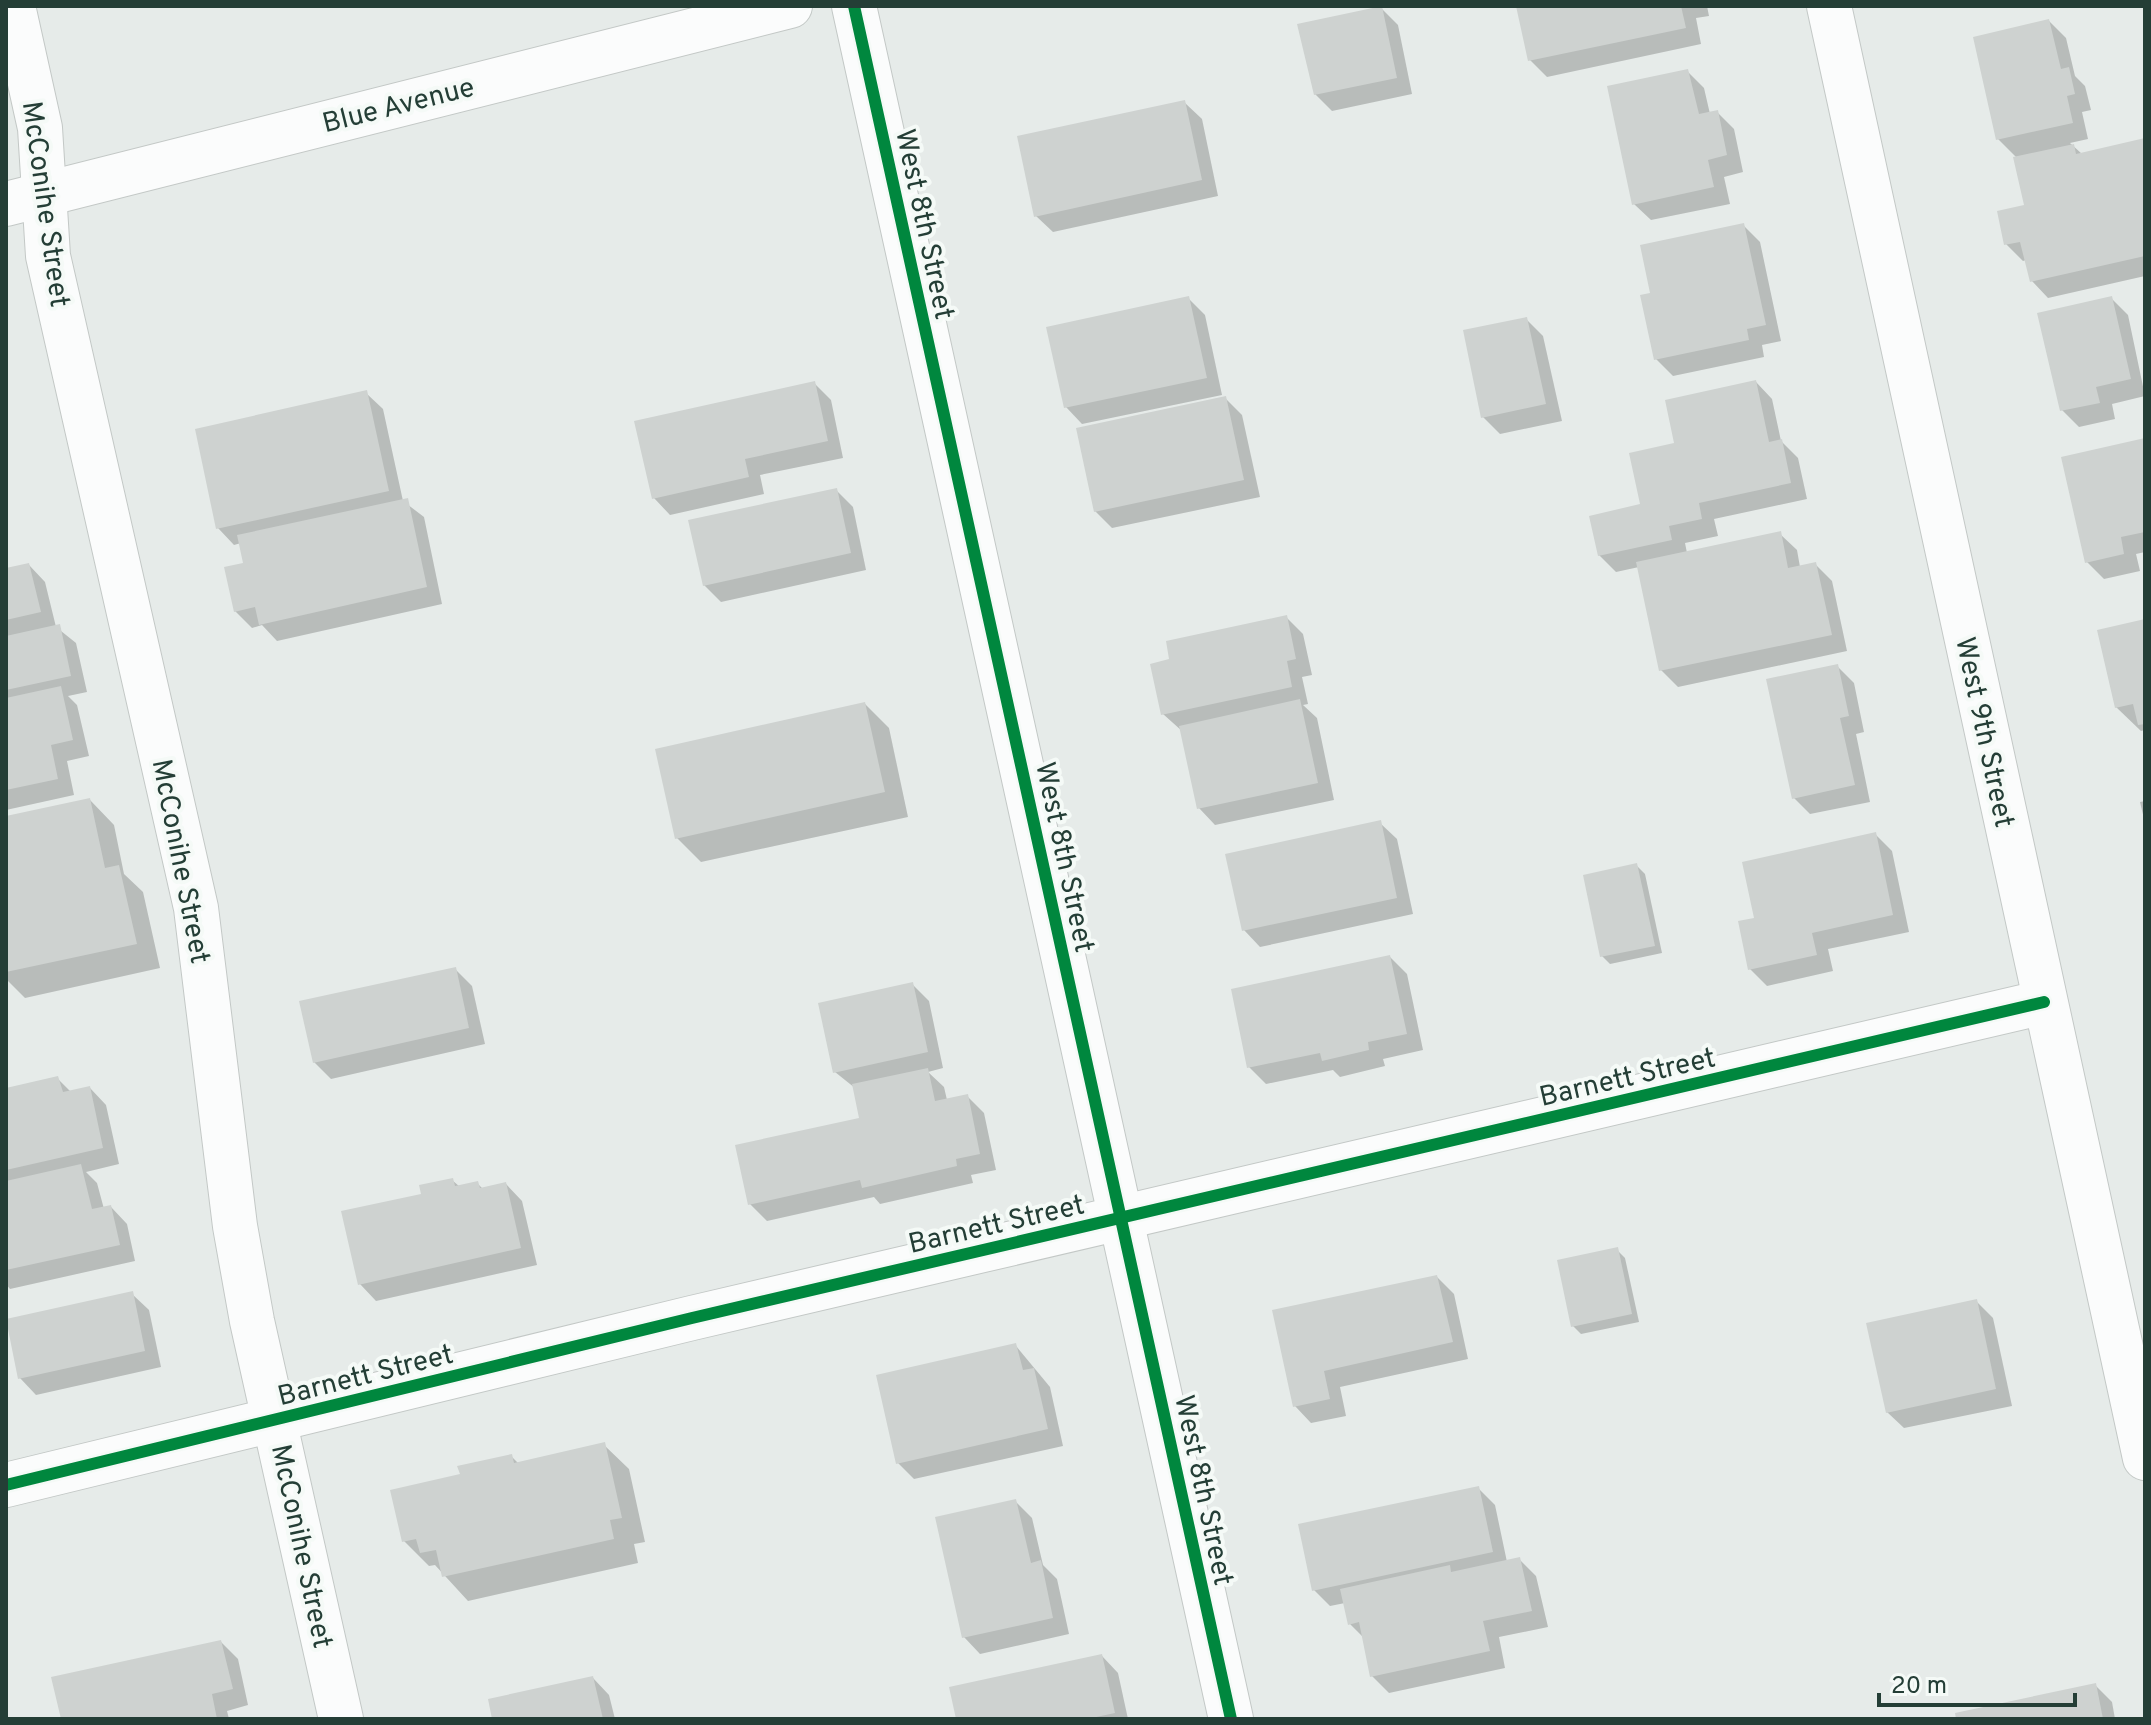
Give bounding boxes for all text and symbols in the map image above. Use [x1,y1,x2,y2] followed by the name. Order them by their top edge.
[319,71,479,143] street label: Blue Avenue
[12,99,76,310] street label: McConihe Street
[885,126,961,323] street label: West 8th Street
[1945,634,2021,831] street label: West 9th Street
[142,756,217,967] street label: McConihe Street
[1025,759,1101,956] street label: West 8th Street
[1536,1041,1719,1117] street label: Barnett Street
[905,1188,1088,1264] street label: Barnett Street
[274,1338,457,1416] street label: Barnett Street
[1164,1392,1240,1589] street label: West 8th Street
[261,1441,339,1652] street label: McConihe Street
[1879,1657,2075,1707] scale bar
[1891,1672,1947,1702] text: 20 m

